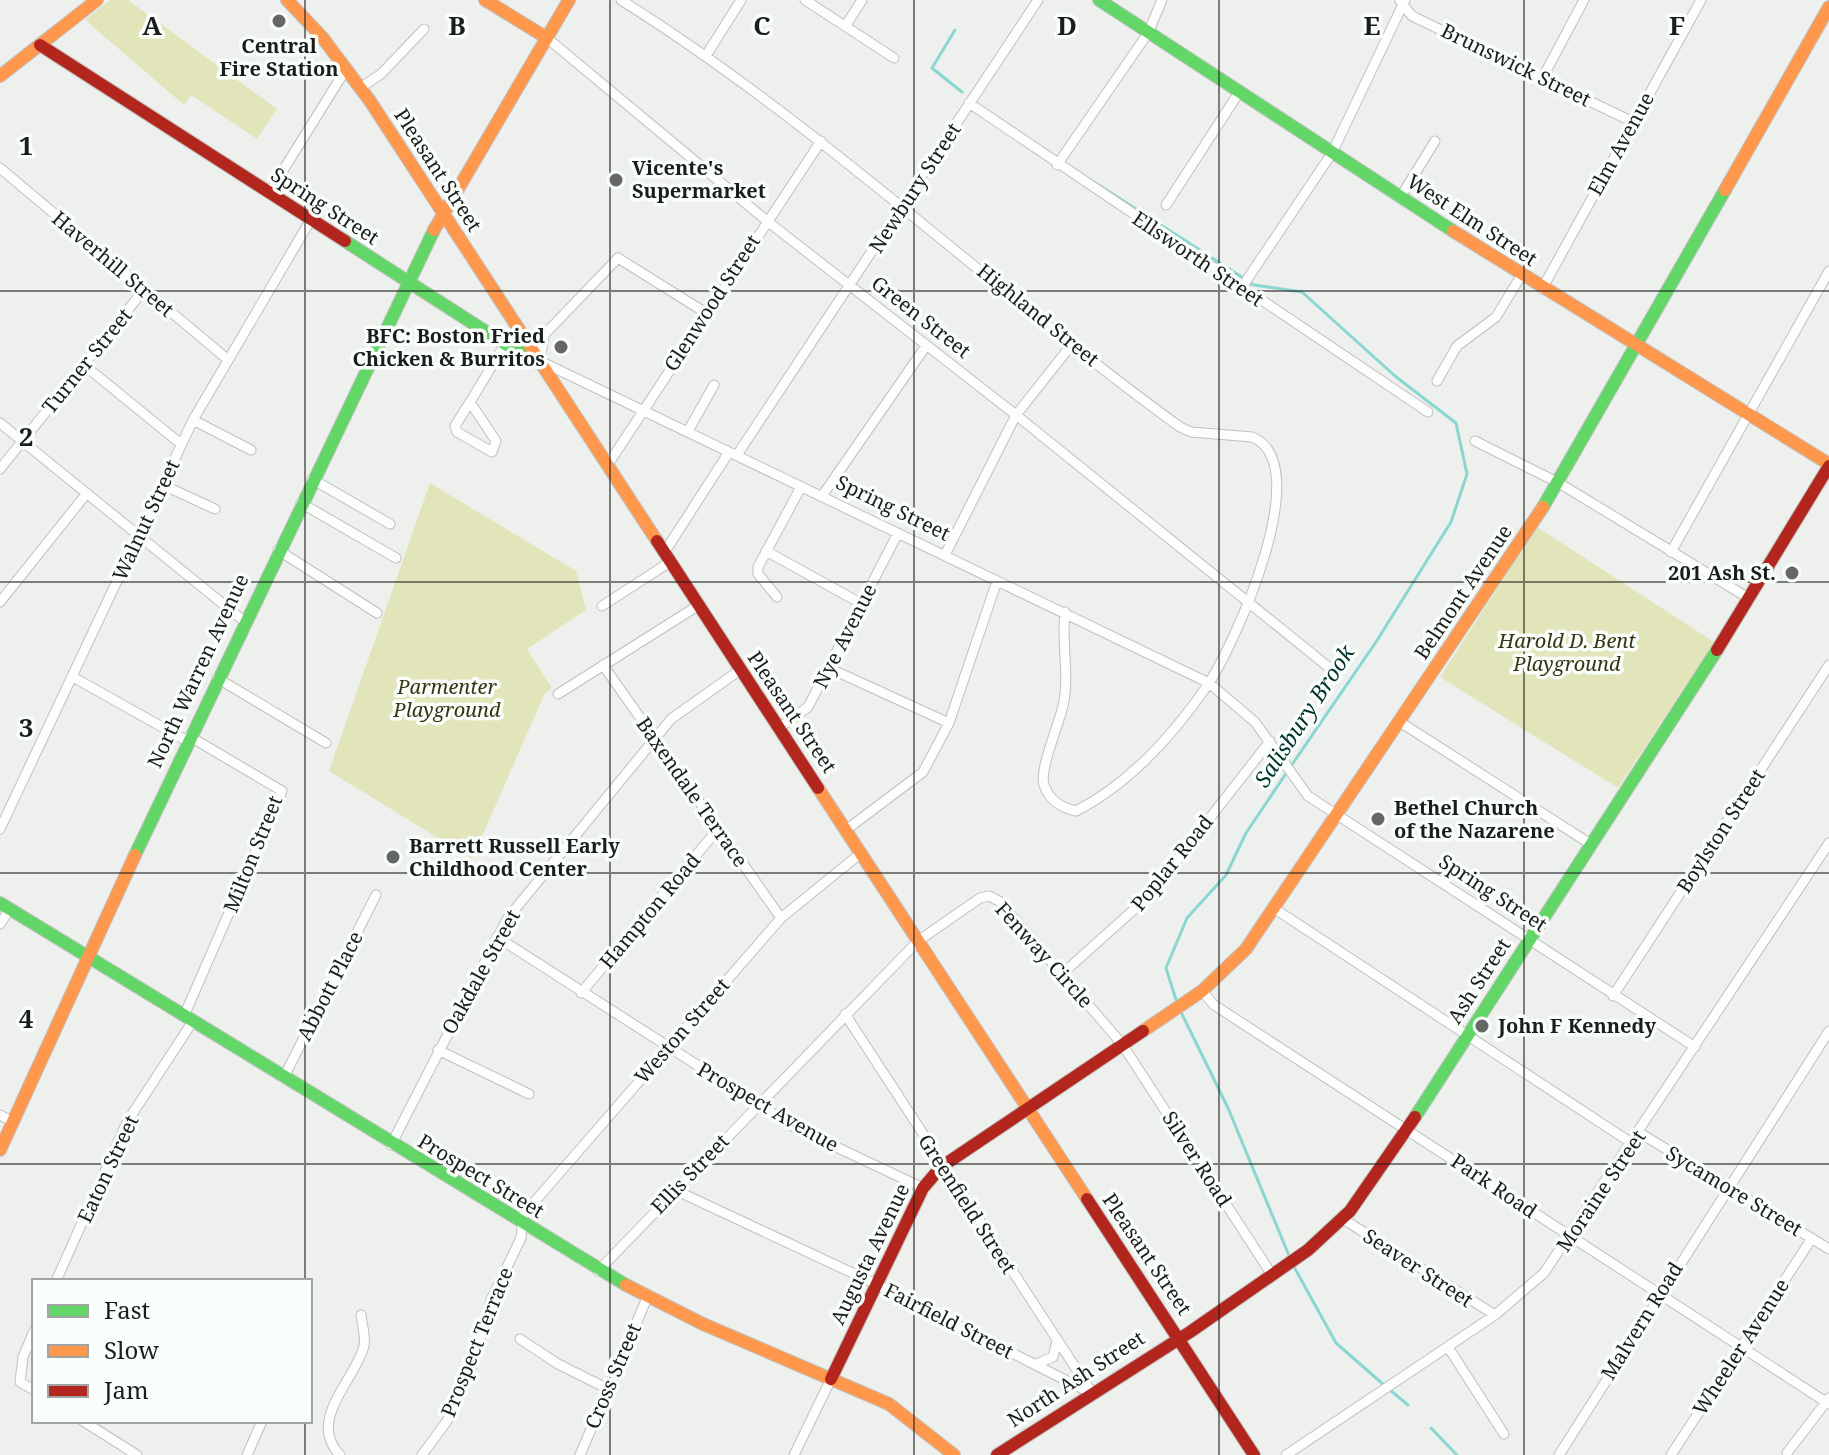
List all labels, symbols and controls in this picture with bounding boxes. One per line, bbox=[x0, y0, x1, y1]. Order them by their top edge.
text: A bbox=[142, 7, 162, 43]
text: B bbox=[448, 7, 466, 43]
text: C bbox=[753, 7, 771, 43]
text: D bbox=[1057, 7, 1077, 43]
text: E bbox=[1364, 7, 1381, 43]
text: F bbox=[1669, 7, 1685, 43]
marker: Central Fire Station bbox=[270, 12, 288, 30]
street label: Brunswick Street bbox=[1437, 17, 1596, 112]
place label: Central Fire Station bbox=[220, 32, 339, 82]
street label: Elm Avenue bbox=[1581, 87, 1660, 200]
street label: Pleasant Street bbox=[389, 103, 488, 236]
street label: Newbury Street bbox=[862, 118, 967, 258]
text: 1 bbox=[19, 127, 33, 163]
place label: Vicente's Supermarket bbox=[632, 154, 766, 204]
street label: Spring Street bbox=[266, 161, 384, 251]
street label: West Elm Street bbox=[1402, 167, 1543, 272]
marker: Vicente's Supermarket bbox=[607, 171, 625, 189]
street label: Haverhill Street bbox=[47, 205, 180, 323]
street label: Ellsworth Street bbox=[1127, 205, 1269, 313]
street label: Glenwood Street bbox=[657, 229, 766, 376]
street label: Highland Street bbox=[972, 257, 1105, 372]
street label: Green Street bbox=[866, 269, 976, 364]
street label: Turner Street bbox=[36, 302, 138, 419]
place label: BFC: Boston Fried Chicken & Burritos bbox=[352, 322, 545, 372]
marker: BFC: Boston Fried Chicken & Burritos bbox=[552, 338, 570, 356]
text: 2 bbox=[19, 418, 33, 454]
street label: Walnut Street bbox=[106, 455, 185, 585]
street label: Spring Street bbox=[832, 468, 955, 547]
street label: Belmont Avenue bbox=[1407, 519, 1518, 664]
place label: 201 Ash St. bbox=[1668, 559, 1776, 586]
marker: 201 Ash St. bbox=[1783, 564, 1801, 582]
street label: North Warren Avenue bbox=[141, 569, 254, 772]
street label: Nye Avenue bbox=[807, 579, 882, 693]
park label: Harold D. Bent Playground bbox=[1497, 627, 1636, 677]
water label: Salisbury Brook bbox=[1246, 637, 1361, 792]
street label: Pleasant Street bbox=[742, 646, 843, 778]
park label: Parmenter Playground bbox=[392, 673, 501, 723]
text: 3 bbox=[19, 709, 33, 745]
street label: Baxendale Terrace bbox=[630, 711, 754, 872]
street label: Boylston Street bbox=[1670, 763, 1771, 898]
street label: Milton Street bbox=[217, 791, 288, 916]
place label: Bethel Church of the Nazarene bbox=[1394, 794, 1555, 844]
street label: Poplar Road bbox=[1125, 809, 1219, 916]
marker: Bethel Church of the Nazarene bbox=[1369, 810, 1387, 828]
place label: Barrett Russell Early Childhood Center bbox=[409, 832, 620, 882]
street label: Hampton Road bbox=[593, 847, 706, 974]
marker: Barrett Russell Early Childhood Center bbox=[384, 848, 402, 866]
street label: Spring Street bbox=[1434, 848, 1552, 938]
street label: Fenway Circle bbox=[989, 896, 1099, 1014]
street label: Oakdale Street bbox=[435, 905, 526, 1039]
street label: Abbott Place bbox=[290, 926, 369, 1045]
street label: Ash Street bbox=[1441, 933, 1516, 1029]
street label: Weston Street bbox=[628, 972, 735, 1089]
text: 4 bbox=[19, 1000, 34, 1036]
place label: John F Kennedy bbox=[1497, 1012, 1657, 1039]
marker: John F Kennedy bbox=[1473, 1017, 1491, 1035]
street label: Prospect Avenue bbox=[693, 1055, 844, 1158]
street label: Silver Road bbox=[1157, 1106, 1238, 1212]
street label: Eaton Street bbox=[71, 1110, 144, 1227]
street label: Moraine Street bbox=[1550, 1124, 1651, 1257]
street label: Prospect Street bbox=[413, 1127, 549, 1224]
street label: Ellis Street bbox=[645, 1128, 735, 1219]
street label: Greenfield Street bbox=[912, 1129, 1023, 1279]
street label: Sycamore Street bbox=[1661, 1139, 1807, 1242]
street label: Park Road bbox=[1446, 1147, 1542, 1224]
street label: Augusta Avenue bbox=[824, 1179, 915, 1329]
street label: Pleasant Street bbox=[1097, 1188, 1198, 1320]
street label: Seaver Street bbox=[1358, 1222, 1478, 1313]
street label: Malvern Road bbox=[1595, 1257, 1689, 1385]
street label: Prospect Terrace bbox=[434, 1263, 519, 1421]
street label: Wheeler Avenue bbox=[1686, 1273, 1795, 1420]
street label: Fairfield Street bbox=[880, 1276, 1018, 1365]
legend bbox=[32, 1279, 312, 1423]
text: Fast bbox=[104, 1293, 150, 1326]
street label: Cross Street bbox=[578, 1319, 647, 1433]
street label: North Ash Street bbox=[1002, 1324, 1149, 1433]
text: Slow bbox=[104, 1333, 159, 1366]
text: Jam bbox=[103, 1373, 149, 1406]

